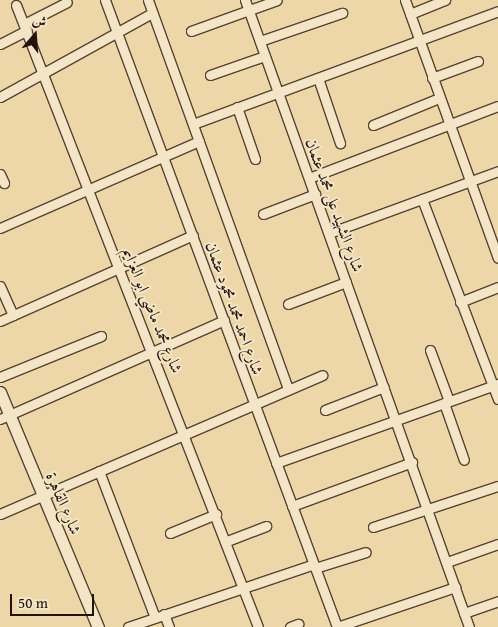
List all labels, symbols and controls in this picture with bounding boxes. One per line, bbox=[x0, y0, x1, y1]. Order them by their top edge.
text: ش bbox=[30, 9, 49, 32]
north arrow bbox=[10, 10, 60, 60]
street label: شارع الشهيد على محمد عثمان bbox=[302, 136, 368, 274]
street label: شارع احمد محمد محمود عثمان bbox=[202, 239, 268, 377]
street label: شارع محمد ماضي ابو العزايم bbox=[119, 244, 187, 376]
street label: شارع القاهرة bbox=[42, 469, 86, 537]
scale bar bbox=[12, 584, 96, 616]
text: 50 m bbox=[18, 592, 48, 613]

